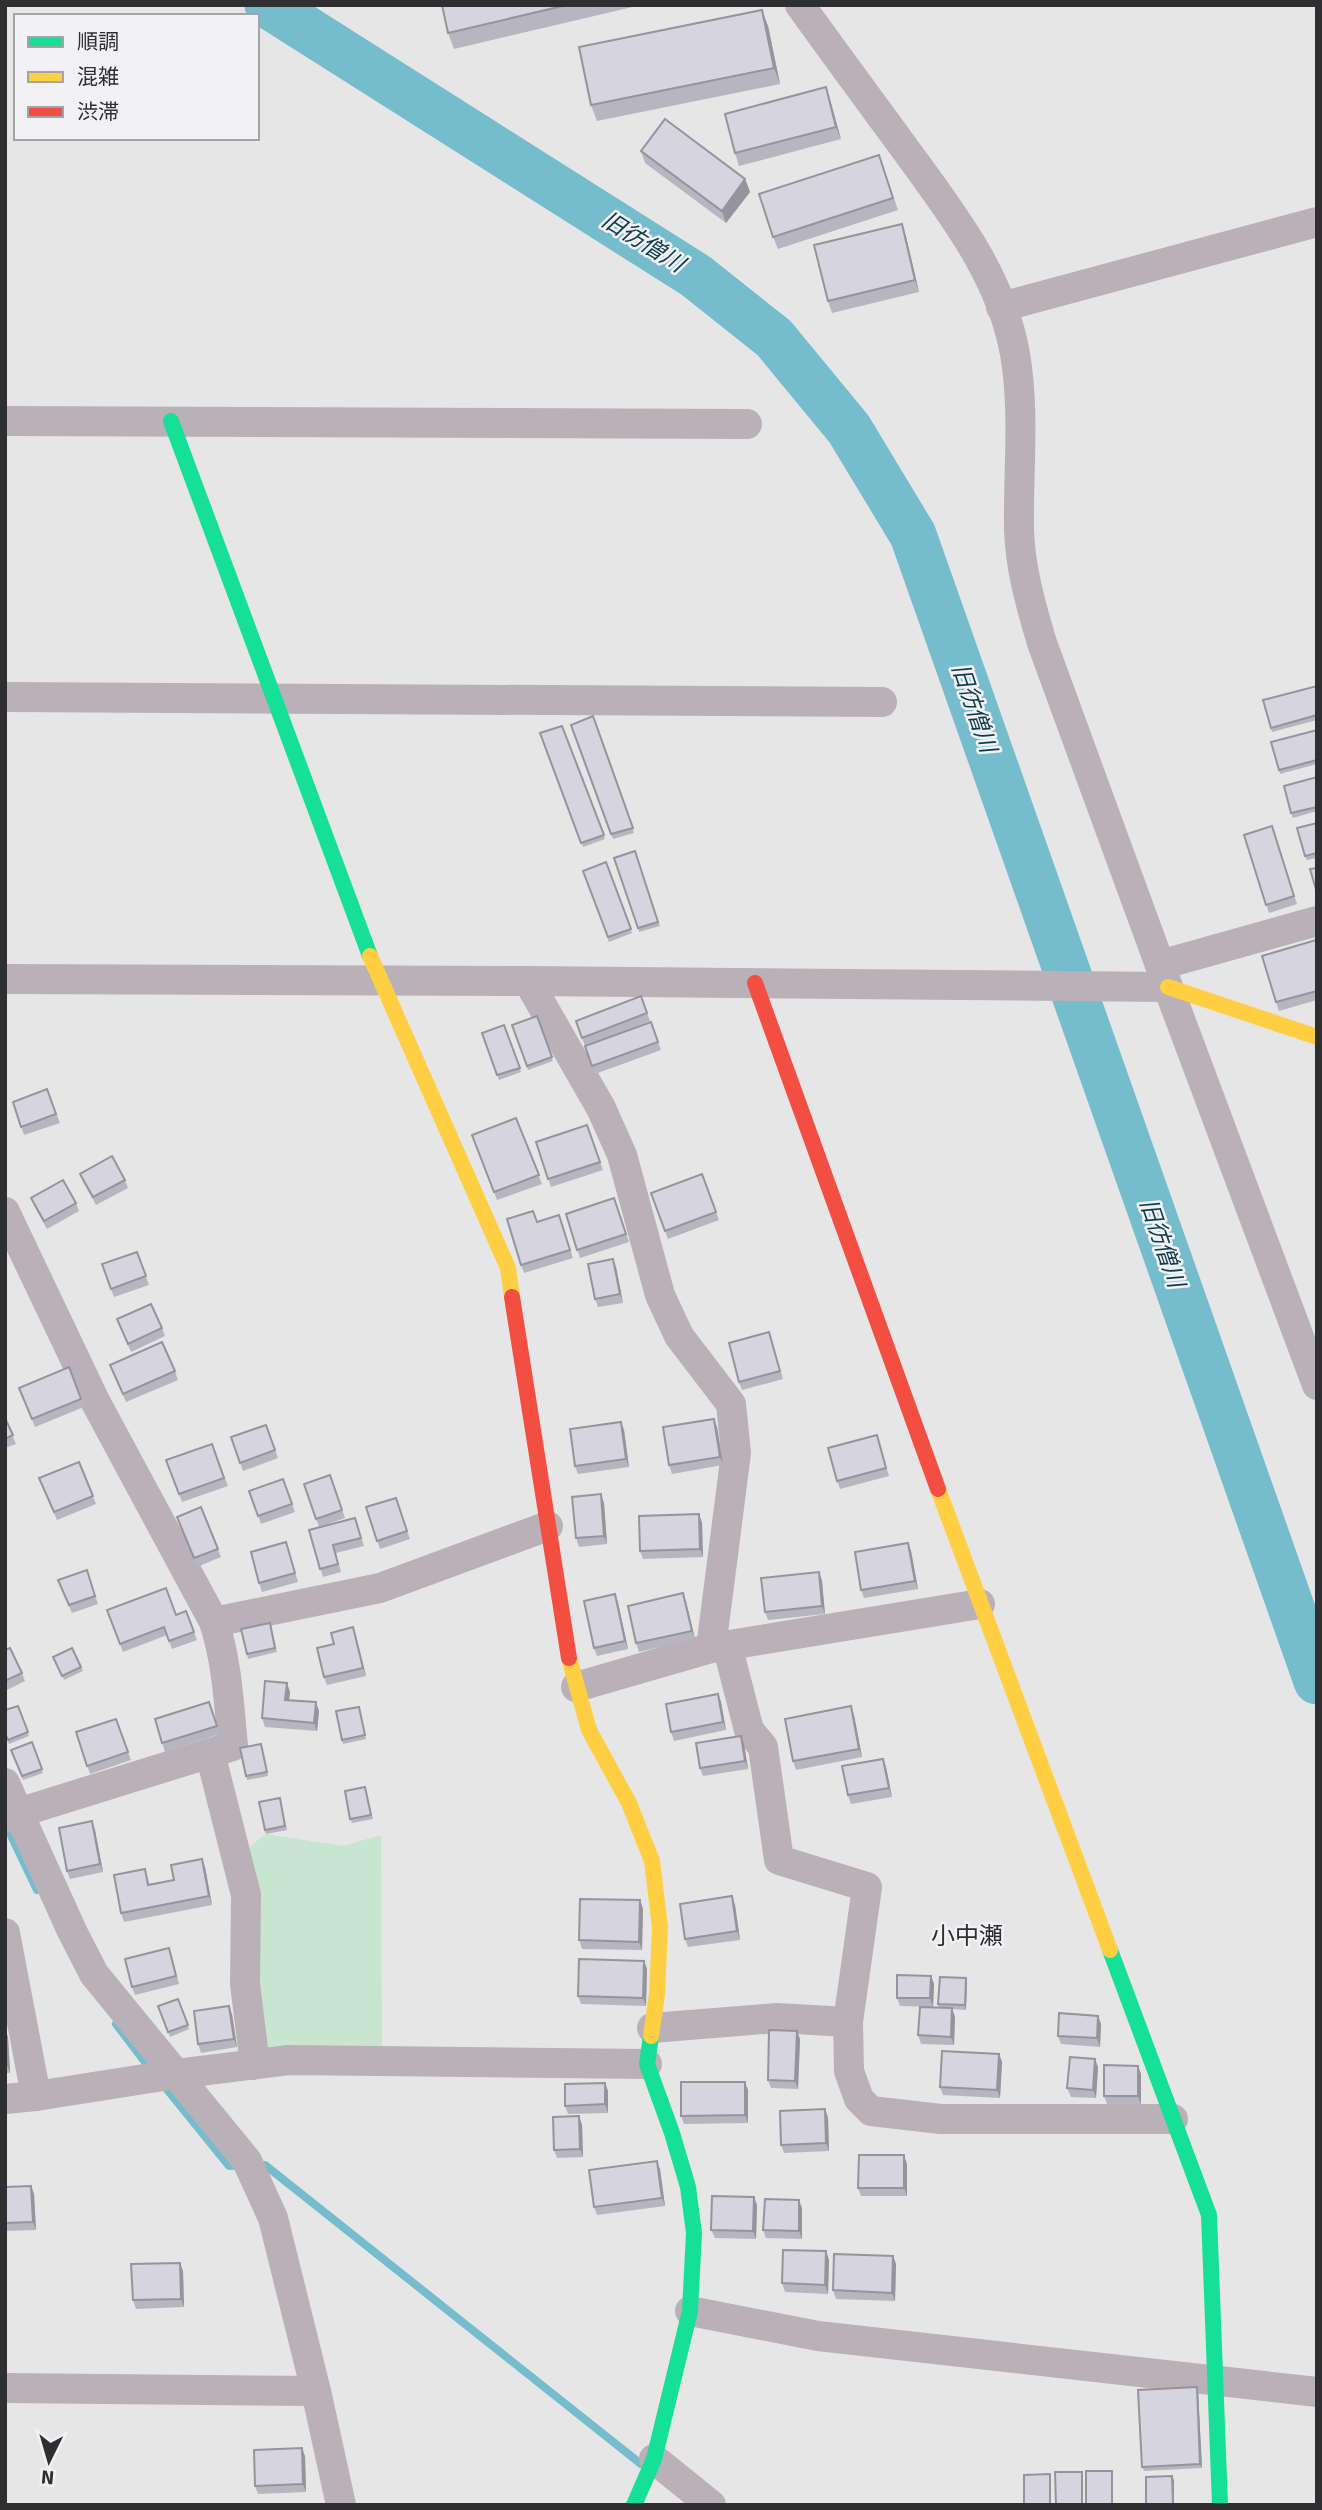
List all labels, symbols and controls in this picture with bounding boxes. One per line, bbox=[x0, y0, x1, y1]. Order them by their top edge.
legend bbox=[14, 14, 259, 140]
text: 順調 bbox=[77, 29, 119, 55]
text: 混雑 bbox=[77, 64, 119, 90]
text: 渋滞 bbox=[77, 99, 119, 125]
water label: 旧彷僧川 bbox=[596, 205, 692, 280]
water label: 旧彷僧川 bbox=[945, 660, 1004, 759]
water label: 旧彷僧川 bbox=[1133, 1195, 1192, 1294]
district label: 小中瀬 bbox=[931, 1921, 1003, 1951]
north arrow bbox=[14, 2426, 84, 2496]
text: N bbox=[40, 2464, 55, 2489]

